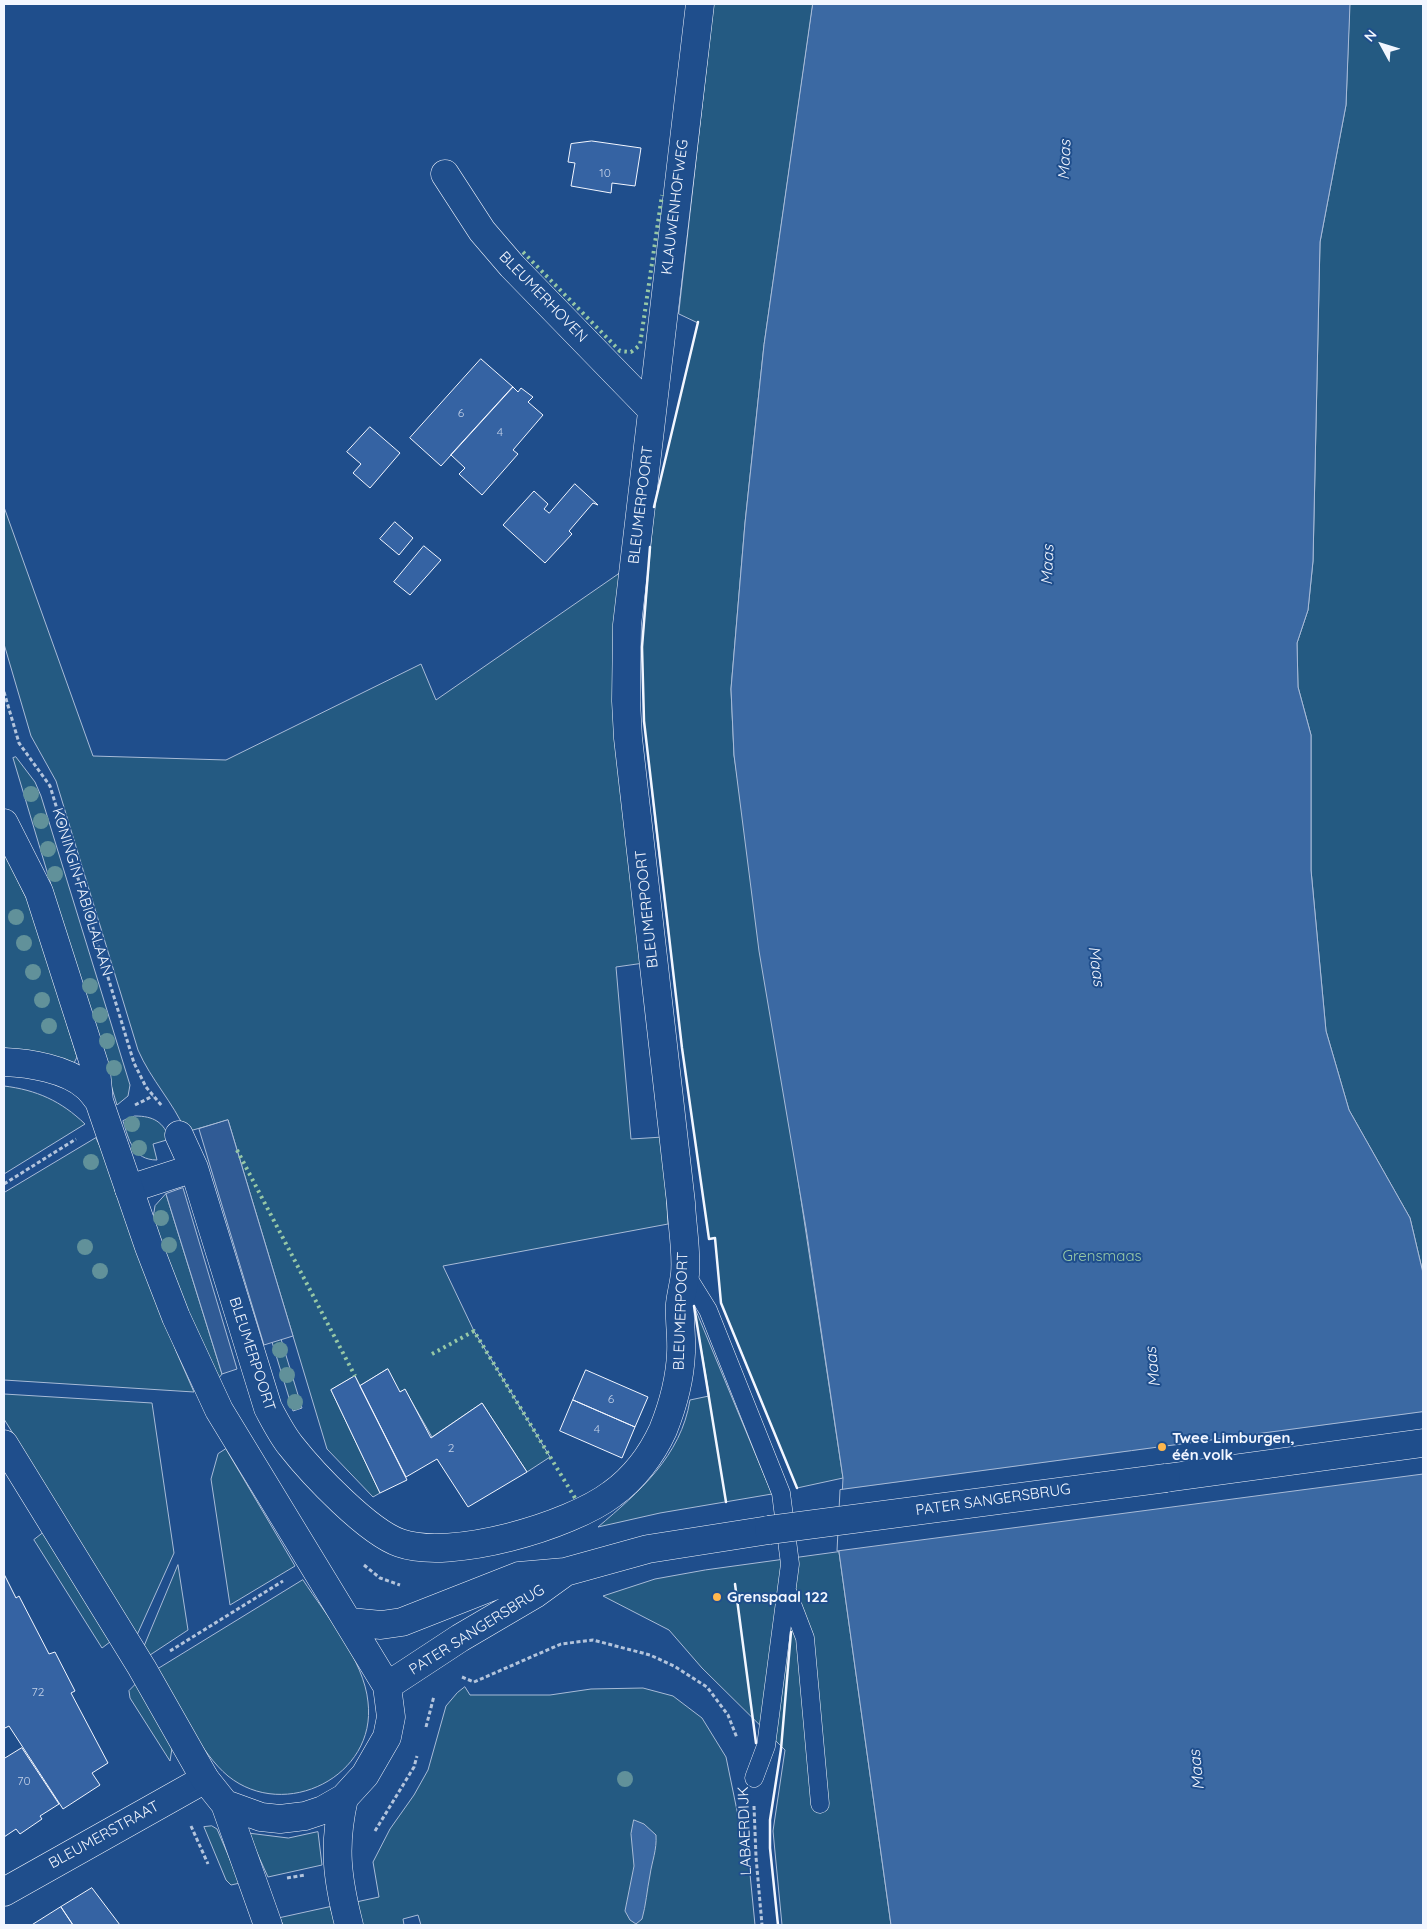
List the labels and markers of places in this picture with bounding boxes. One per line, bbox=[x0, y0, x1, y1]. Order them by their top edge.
place label: Twee Limburgen, één volk bbox=[1172, 1429, 1295, 1464]
marker: Twee Limburgen, één volk bbox=[1156, 1441, 1168, 1453]
place label: Grenspaal 122 bbox=[727, 1588, 828, 1606]
marker: Grenspaal 122 bbox=[711, 1591, 723, 1603]

